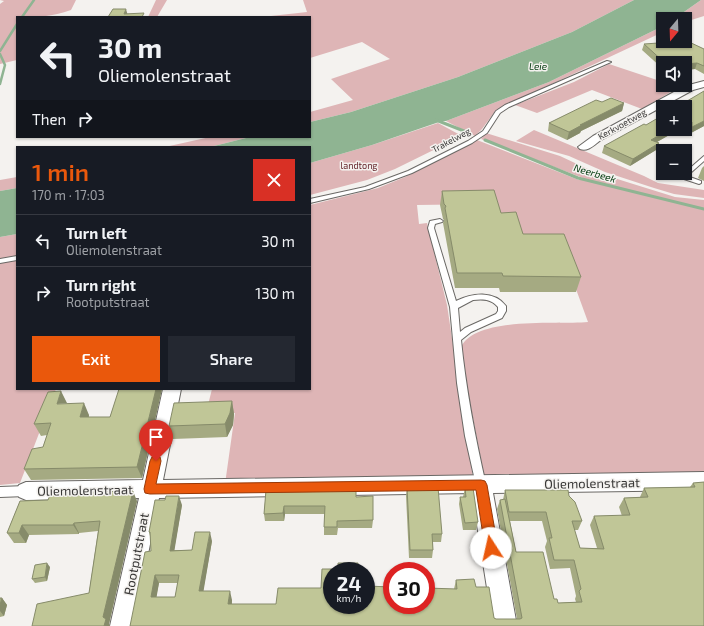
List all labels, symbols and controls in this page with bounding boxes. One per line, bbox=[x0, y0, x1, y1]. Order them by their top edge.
north arrow bbox=[656, 12, 692, 48]
map controls bbox=[656, 12, 692, 180]
text: 30 m bbox=[98, 30, 162, 64]
icon: left bbox=[32, 32, 84, 84]
button: sound bbox=[656, 56, 692, 92]
water label: Leie bbox=[529, 60, 548, 72]
text: Oliemolenstraat bbox=[98, 64, 231, 86]
button: + bbox=[656, 100, 692, 136]
street label: Kerkvoetweg bbox=[596, 106, 648, 142]
icon: right bbox=[74, 108, 96, 130]
text: Then bbox=[32, 110, 66, 128]
street label: Trakelweg bbox=[430, 125, 472, 155]
button: − bbox=[656, 144, 692, 180]
text: 1 min bbox=[32, 157, 89, 186]
button: close bbox=[253, 159, 295, 201]
park label: landtong bbox=[341, 160, 377, 171]
water label: Neerbeek bbox=[572, 161, 618, 185]
text: 170 m · 17:03 bbox=[32, 187, 105, 203]
text: Turn left bbox=[66, 224, 127, 242]
icon: left bbox=[32, 230, 54, 252]
text: 30 m bbox=[261, 232, 295, 250]
text: Oliemolenstraat bbox=[66, 242, 162, 258]
text: Turn right bbox=[66, 276, 136, 294]
icon: right bbox=[32, 282, 54, 304]
text: 130 m bbox=[255, 284, 295, 302]
text: Rootputstraat bbox=[66, 294, 150, 310]
button: Exit bbox=[32, 336, 160, 382]
button: Share bbox=[168, 336, 295, 382]
pin bbox=[139, 420, 173, 461]
icon: arrive bbox=[145, 426, 167, 448]
street label: Oliemolenstraat bbox=[544, 474, 640, 492]
street label: Oliemolenstraat bbox=[37, 481, 133, 499]
street label: Rootputstraat bbox=[120, 511, 152, 597]
position arrow bbox=[470, 527, 512, 569]
speed limit sign: 30 bbox=[383, 562, 435, 614]
text: 24 bbox=[337, 571, 361, 595]
text: km/h bbox=[337, 592, 361, 604]

